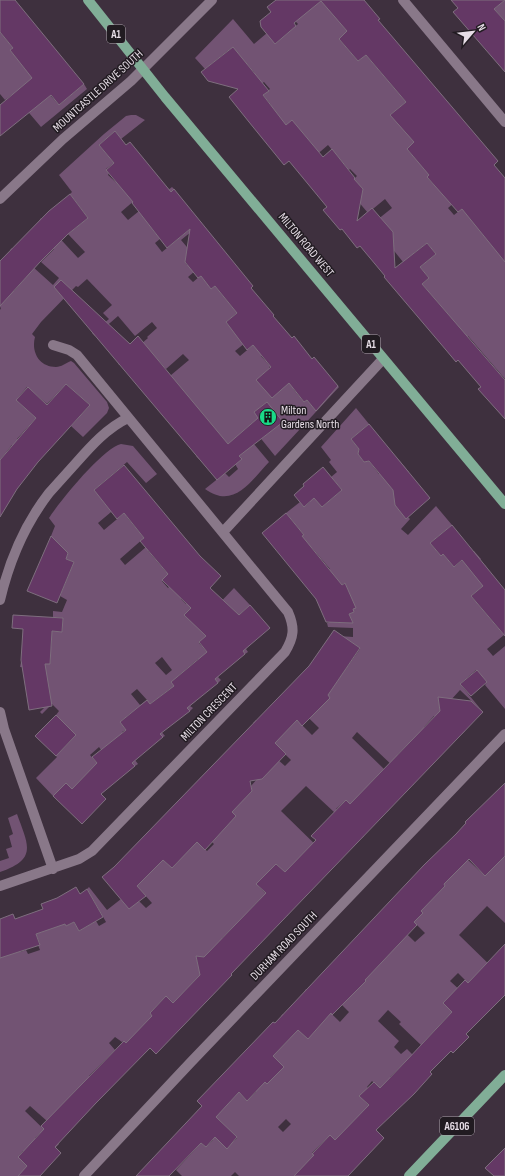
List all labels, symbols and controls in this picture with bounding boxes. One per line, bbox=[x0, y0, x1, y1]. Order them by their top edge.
north arrow bbox=[453, 12, 493, 52]
text: N bbox=[474, 22, 489, 33]
road number: A1 bbox=[107, 25, 125, 43]
street label: MOUNTCASTLE DRIVE SOUTH bbox=[50, 47, 146, 135]
street label: MILTON ROAD WEST bbox=[275, 210, 337, 280]
road number: A1 bbox=[362, 335, 380, 353]
place label: Milton Gardens North bbox=[281, 403, 339, 432]
building icon: Milton Gardens North bbox=[258, 407, 278, 427]
street label: MILTON CRESCENT bbox=[178, 680, 241, 744]
street label: DURHAM ROAD SOUTH bbox=[247, 908, 321, 984]
road number: A6106 bbox=[440, 1117, 474, 1135]

